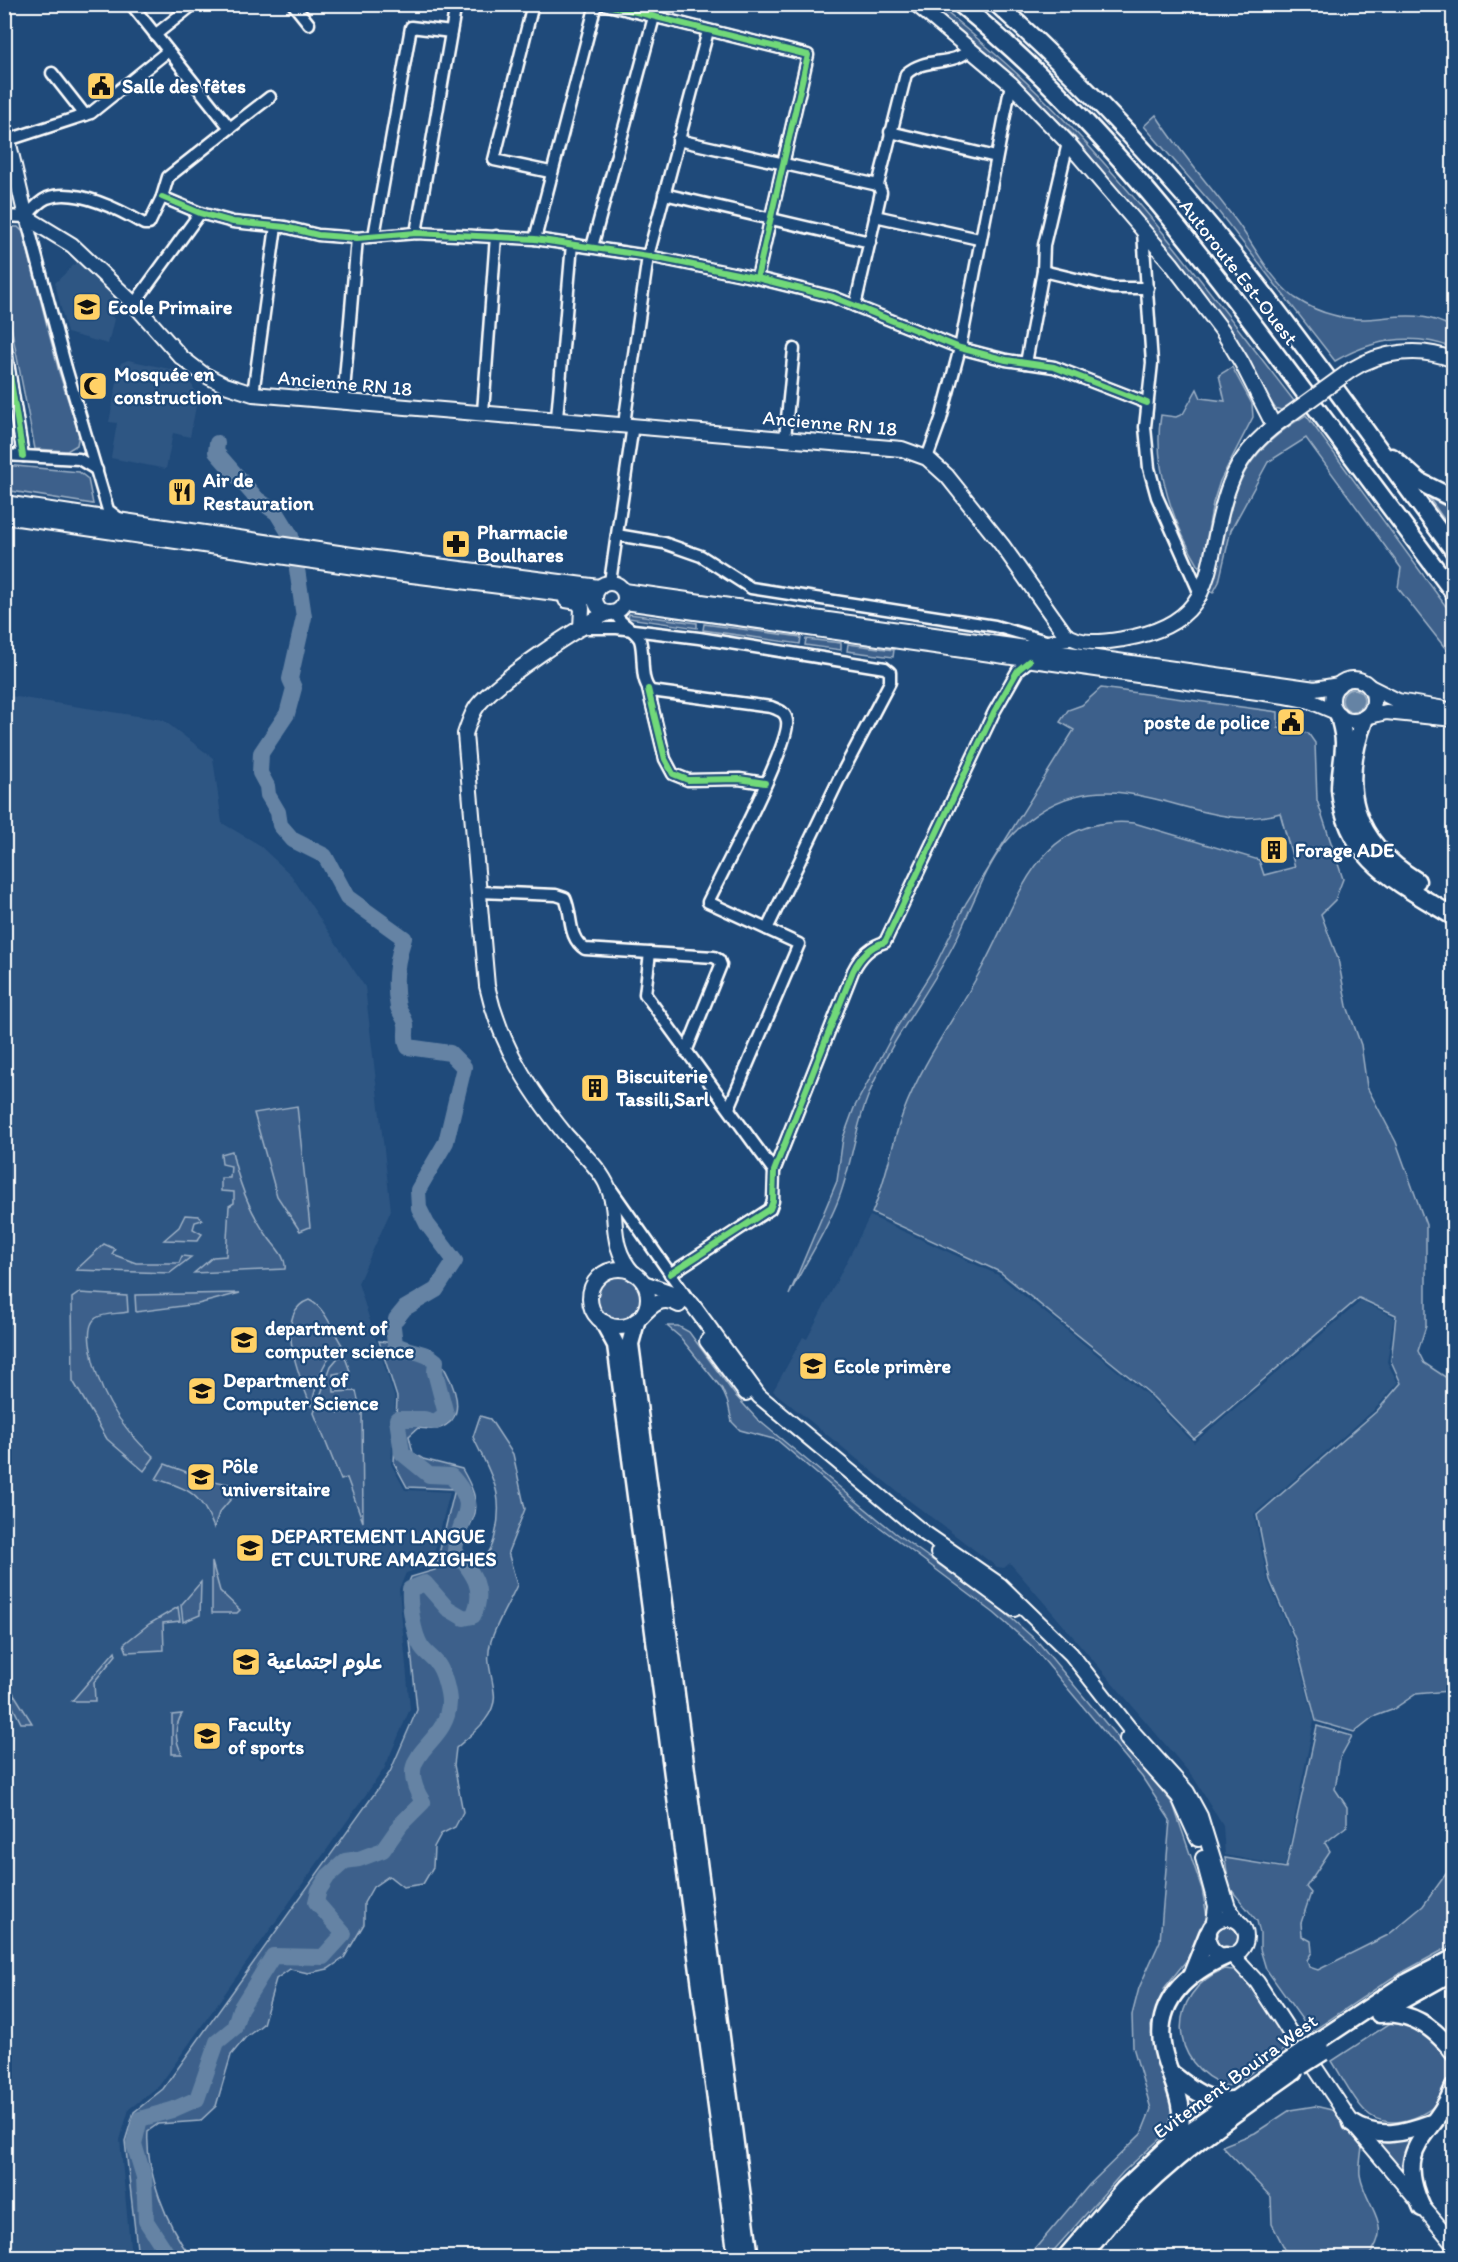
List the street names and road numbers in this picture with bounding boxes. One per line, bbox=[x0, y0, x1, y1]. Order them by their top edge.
street label: Autoroute Est-Ouest bbox=[1175, 194, 1303, 350]
street label: Ancienne RN 18 bbox=[277, 365, 413, 401]
street label: Ancienne RN 18 bbox=[762, 405, 898, 441]
street label: Evitement Bouira West bbox=[1148, 2008, 1322, 2144]

